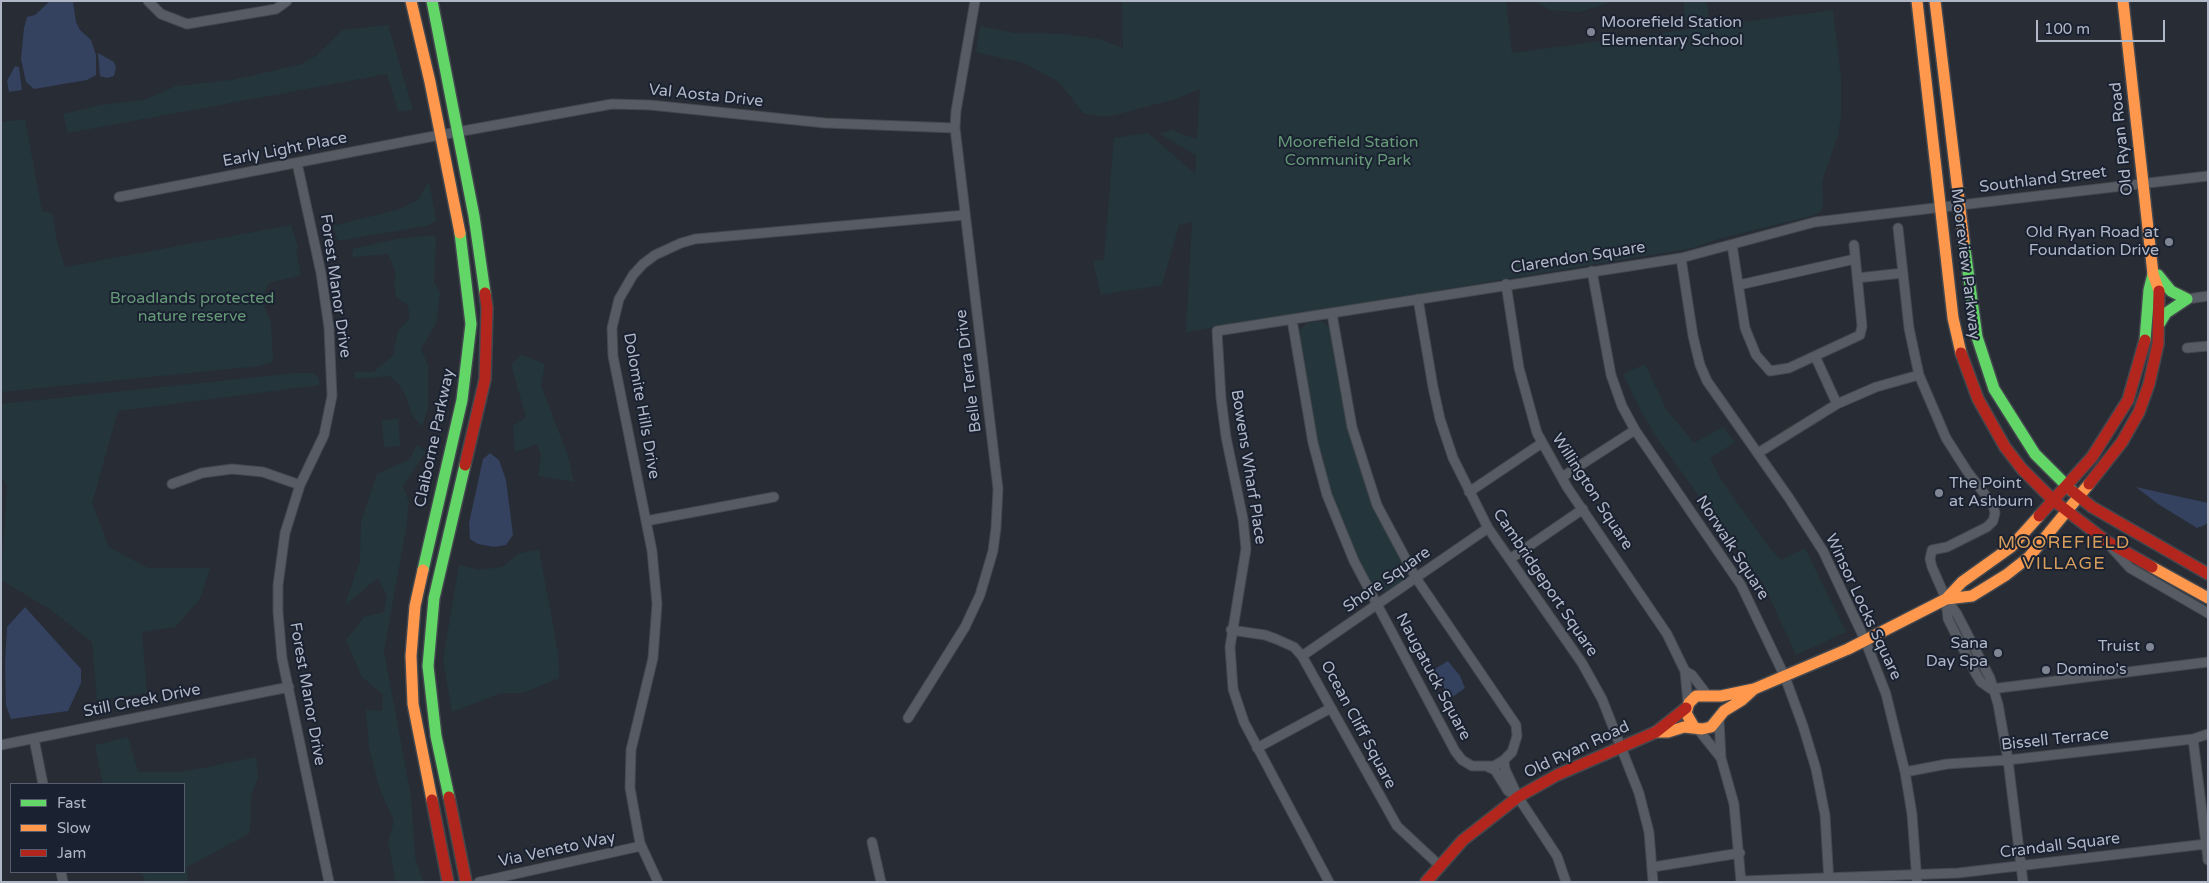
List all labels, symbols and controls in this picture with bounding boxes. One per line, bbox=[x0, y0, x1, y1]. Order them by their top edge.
scale bar bbox=[2039, 10, 2168, 42]
place label: Moorefield Station Elementary School bbox=[1601, 13, 1743, 51]
text: 100 m bbox=[2044, 20, 2090, 38]
marker: Moorefield Station Elementary School bbox=[1585, 26, 1597, 38]
street label: Val Aosta Drive bbox=[648, 80, 764, 112]
street label: Old Ryan Road bbox=[2106, 81, 2138, 197]
street label: Early Light Place bbox=[221, 129, 349, 171]
park label: Moorefield Station Community Park bbox=[1277, 133, 1419, 171]
street label: Southland Street bbox=[1978, 163, 2108, 197]
street label: Mooreview Parkway bbox=[1946, 187, 1984, 341]
street label: Forest Manor Drive bbox=[315, 213, 355, 359]
place label: Old Ryan Road at Foundation Drive bbox=[2026, 223, 2159, 261]
marker: Old Ryan Road at Foundation Drive bbox=[2163, 236, 2175, 248]
street label: Clarendon Square bbox=[1509, 238, 1647, 278]
park label: Broadlands protected nature reserve bbox=[110, 289, 274, 327]
street label: Belle Terra Drive bbox=[952, 308, 986, 434]
street label: Dolomite Hills Drive bbox=[619, 331, 663, 481]
street label: Claiborne Parkway bbox=[411, 367, 459, 509]
street label: Bowens Wharf Place bbox=[1226, 388, 1270, 546]
street label: Willington Square bbox=[1547, 430, 1637, 554]
place label: The Point at Ashburn bbox=[1949, 474, 2033, 512]
marker: The Point at Ashburn bbox=[1933, 487, 1945, 499]
street label: Norwalk Square bbox=[1691, 492, 1773, 604]
street label: Cambridgeport Square bbox=[1488, 505, 1602, 661]
street label: Winsor Locks Square bbox=[1821, 531, 1905, 683]
district label: MOOREFIELD VILLAGE bbox=[1997, 532, 2131, 574]
street label: Shore Square bbox=[1340, 543, 1434, 617]
street label: Naugatuck Square bbox=[1391, 610, 1475, 744]
street label: Forest Manor Drive bbox=[285, 621, 329, 767]
place label: Sana Day Spa bbox=[1926, 634, 1988, 672]
place label: Truist bbox=[2098, 637, 2140, 657]
marker: Truist bbox=[2144, 641, 2156, 653]
marker: Sana Day Spa bbox=[1992, 647, 2004, 659]
street label: Ocean Cliff Square bbox=[1316, 658, 1400, 792]
place label: Domino's bbox=[2056, 660, 2127, 680]
marker: Domino's bbox=[2040, 664, 2052, 676]
street label: Still Creek Drive bbox=[82, 680, 202, 722]
street label: Old Ryan Road bbox=[1521, 717, 1633, 783]
street label: Bissell Terrace bbox=[2000, 725, 2110, 755]
legend bbox=[10, 783, 185, 873]
text: Fast bbox=[57, 794, 86, 812]
text: Slow bbox=[57, 819, 91, 837]
street label: Via Veneto Way bbox=[497, 828, 617, 872]
street label: Crandall Square bbox=[1999, 829, 2121, 863]
text: Jam bbox=[57, 844, 86, 862]

